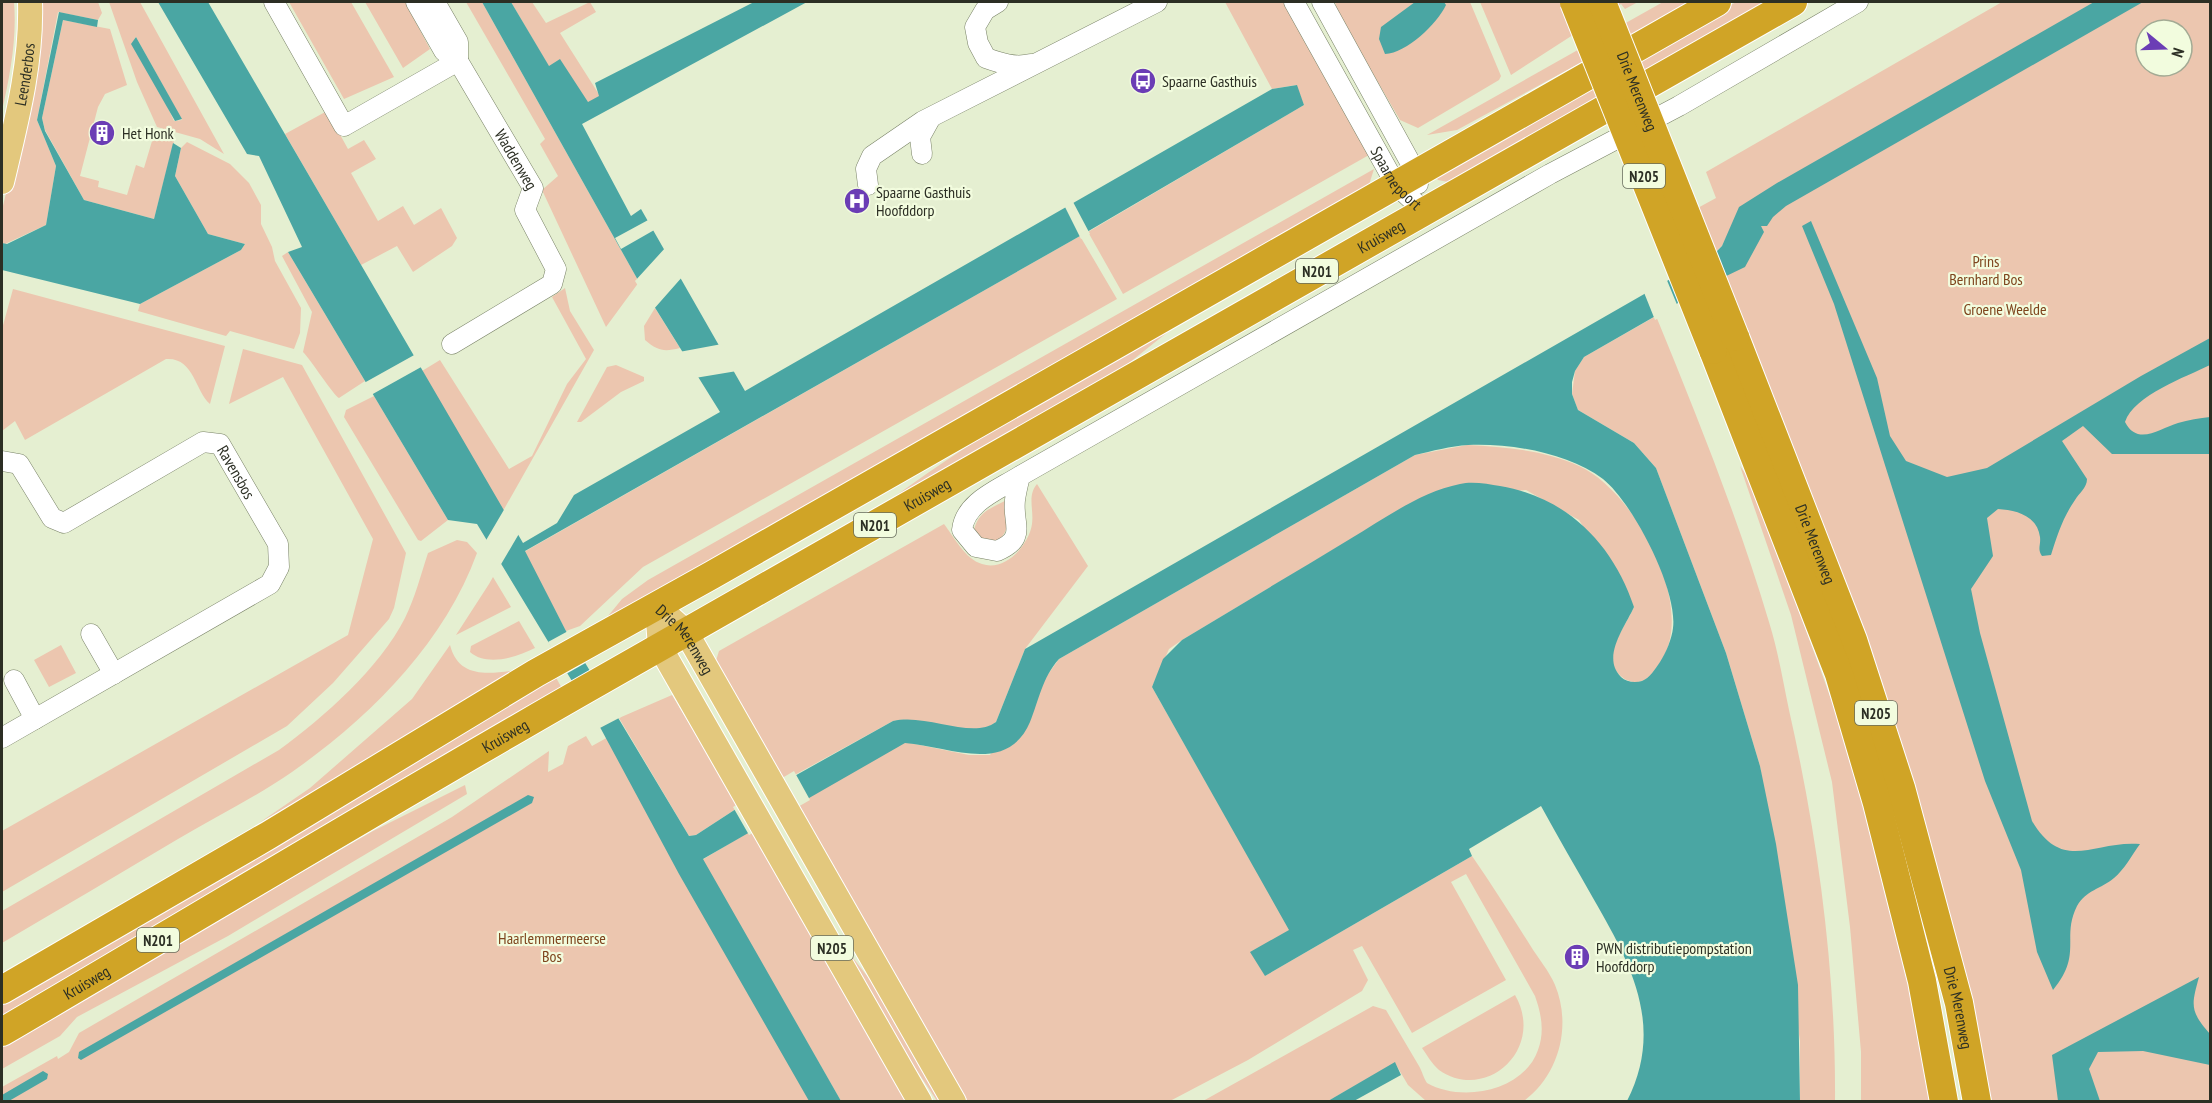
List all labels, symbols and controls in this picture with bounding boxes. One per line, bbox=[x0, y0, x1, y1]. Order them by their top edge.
north arrow bbox=[2134, 18, 2194, 78]
street label: Leenderbos bbox=[10, 42, 39, 108]
text: N bbox=[2167, 46, 2189, 60]
street label: Drie Merenweg bbox=[1613, 49, 1662, 134]
bus stop icon: Spaarne Gasthuis bbox=[1128, 66, 1158, 96]
place label: Spaarne Gasthuis bbox=[1162, 71, 1257, 91]
building icon: Het Honk bbox=[87, 118, 117, 148]
place label: Het Honk bbox=[122, 123, 174, 143]
street label: Waddenweg bbox=[491, 126, 542, 193]
street label: Spaarnepoort bbox=[1366, 143, 1427, 214]
road number: N205 bbox=[1623, 164, 1665, 188]
place label: Spaarne Gasthuis Hoofddorp bbox=[876, 182, 971, 220]
hospital icon: Spaarne Gasthuis Hoofddorp bbox=[842, 186, 872, 216]
street label: Kruisweg bbox=[1354, 215, 1408, 257]
park label: Prins Bernhard Bos bbox=[1949, 251, 2023, 289]
road number: N201 bbox=[1296, 259, 1338, 283]
park label: Groene Weelde bbox=[1963, 299, 2047, 319]
street label: Ravensbos bbox=[213, 442, 260, 502]
street label: Kruisweg bbox=[900, 473, 954, 516]
street label: Drie Merenweg bbox=[1791, 501, 1840, 587]
road number: N201 bbox=[854, 513, 896, 537]
street label: Drie Merenweg bbox=[652, 600, 718, 678]
road number: N205 bbox=[1855, 701, 1897, 725]
street label: Kruisweg bbox=[478, 714, 532, 757]
road number: N201 bbox=[137, 928, 179, 952]
park label: Haarlemmermeerse Bos bbox=[498, 928, 606, 966]
road number: N205 bbox=[811, 936, 853, 960]
place label: PWN distributiepompstation Hoofddorp bbox=[1596, 938, 1752, 976]
building icon: PWN distributiepompstation Hoofddorp bbox=[1562, 942, 1592, 972]
street label: Kruisweg bbox=[60, 961, 113, 1004]
street label: Drie Merenweg bbox=[1940, 964, 1977, 1051]

